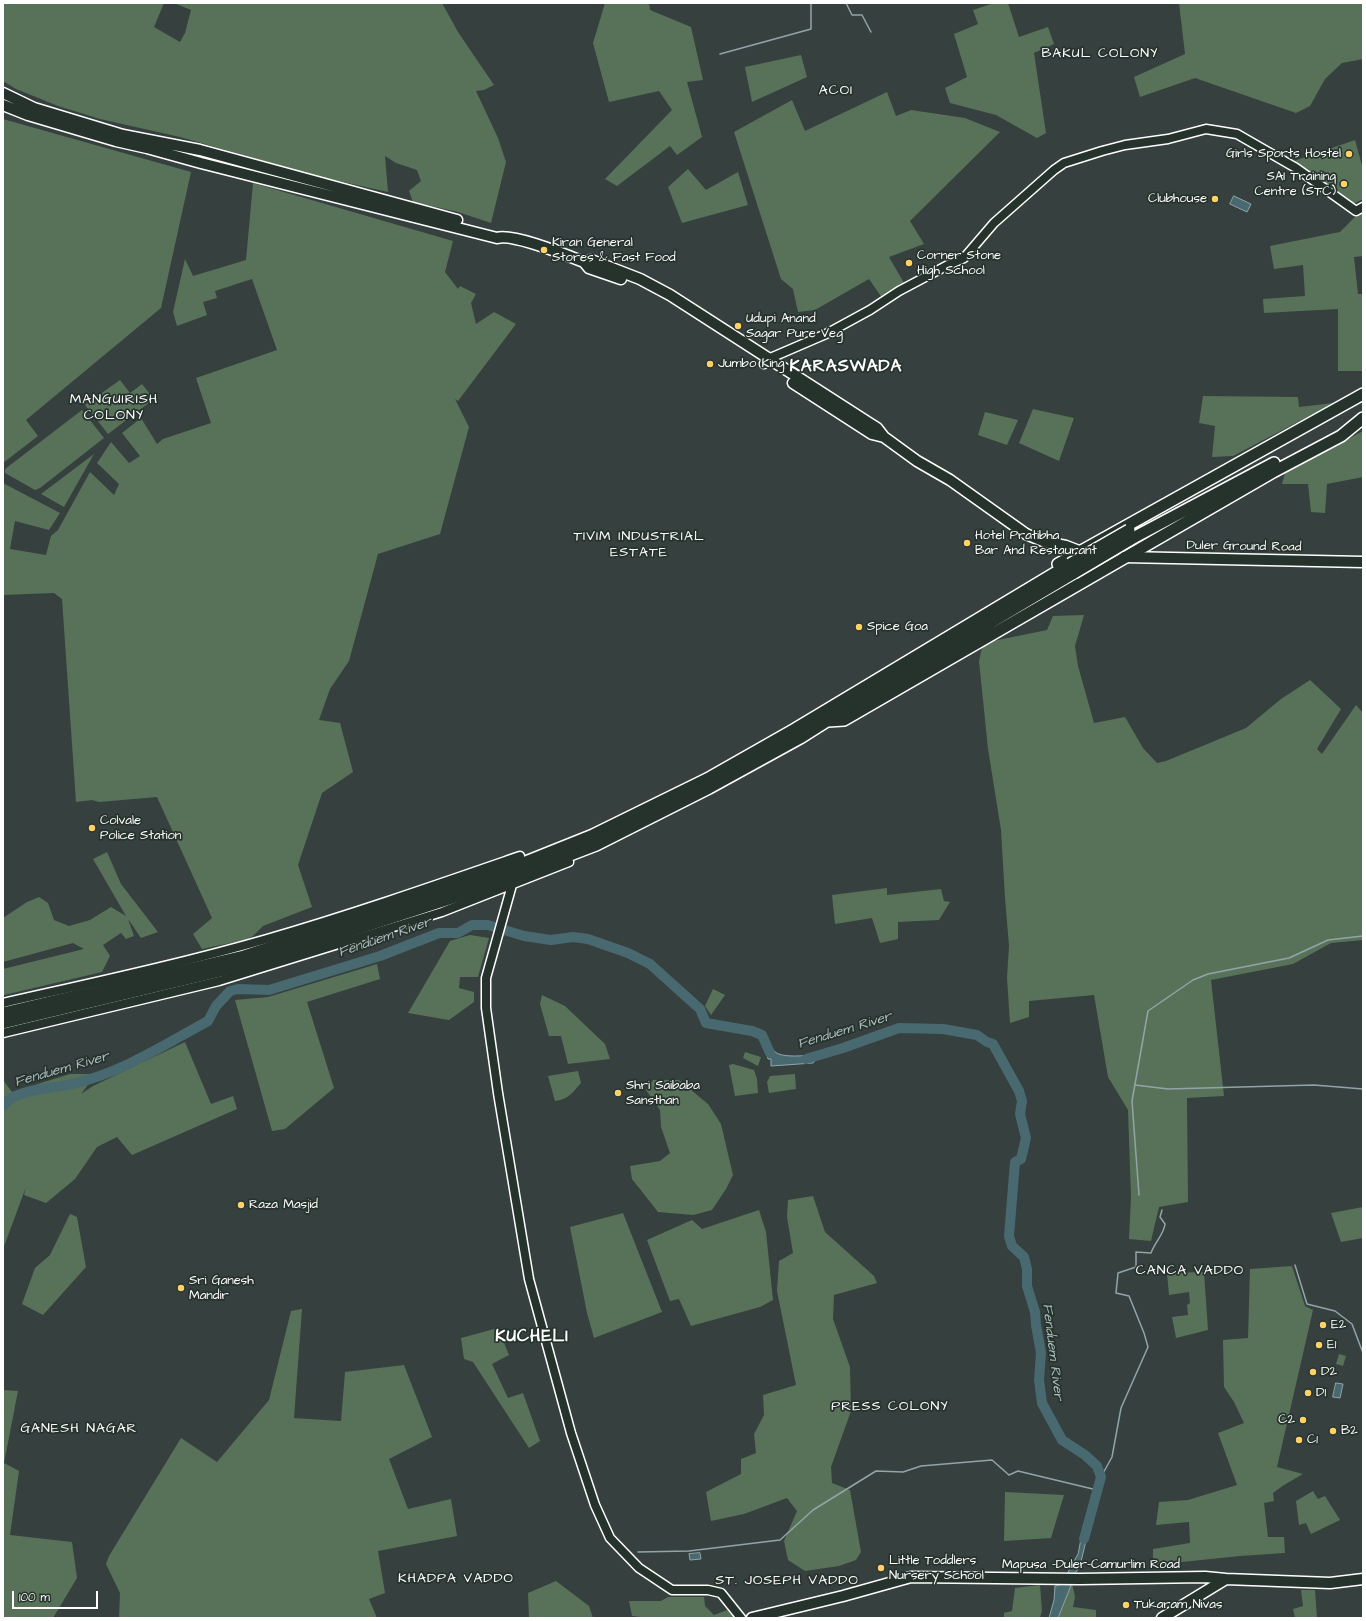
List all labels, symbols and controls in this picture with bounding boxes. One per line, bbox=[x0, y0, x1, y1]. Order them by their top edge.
district label: BAKUL COLONY bbox=[1041, 46, 1159, 62]
district label: ACOI bbox=[819, 83, 853, 99]
place label: Girls Sports Hostel bbox=[1226, 146, 1341, 162]
marker: Girls Sports Hostel bbox=[1344, 149, 1354, 159]
place label: SAI Training Centre (STC) bbox=[1254, 169, 1336, 200]
marker: SAI Training Centre (STC) bbox=[1339, 179, 1349, 189]
place label: Clubhouse bbox=[1148, 191, 1207, 207]
marker: Clubhouse bbox=[1210, 194, 1220, 204]
place label: Kiran General Stores & Fast Food bbox=[552, 235, 676, 266]
marker: Kiran General Stores & Fast Food bbox=[539, 245, 549, 255]
place label: Corner Stone High School bbox=[917, 248, 1001, 279]
marker: Corner Stone High School bbox=[904, 258, 914, 268]
place label: Udupi Anand Sagar Pure Veg bbox=[746, 311, 843, 342]
marker: Udupi Anand Sagar Pure Veg bbox=[733, 321, 743, 331]
place label: Jumbo King bbox=[718, 356, 784, 372]
district label: KARASWADA bbox=[790, 357, 902, 377]
marker: Jumbo King bbox=[705, 359, 715, 369]
district label: MANGUIRISH COLONY bbox=[70, 392, 158, 424]
place label: Hotel Pratibha Bar And Restaurant bbox=[975, 528, 1097, 559]
district label: TIVIM INDUSTRIAL ESTATE bbox=[573, 529, 705, 562]
marker: Hotel Pratibha Bar And Restaurant bbox=[962, 538, 972, 548]
street label: Duler Ground Road bbox=[1186, 538, 1302, 556]
place label: Spice Goa bbox=[867, 619, 928, 635]
marker: Spice Goa bbox=[854, 622, 864, 632]
place label: Colvale Police Station bbox=[100, 813, 181, 844]
marker: Colvale Police Station bbox=[87, 823, 97, 833]
water label: Fenduem River bbox=[336, 914, 434, 962]
water label: Fenduem River bbox=[796, 1009, 894, 1053]
water label: Fenduem River bbox=[13, 1049, 111, 1091]
place label: Shri Saibaba Sansthan bbox=[626, 1078, 700, 1109]
marker: Shri Saibaba Sansthan bbox=[613, 1088, 623, 1098]
place label: Raza Masjid bbox=[249, 1197, 318, 1213]
marker: Raza Masjid bbox=[236, 1200, 246, 1210]
district label: CANCA VADDO bbox=[1136, 1263, 1244, 1279]
place label: Sri Ganesh Mandir bbox=[189, 1273, 254, 1304]
marker: Sri Ganesh Mandir bbox=[176, 1283, 186, 1293]
water label: Fenduem River bbox=[1038, 1303, 1066, 1401]
place label: E2 bbox=[1331, 1317, 1346, 1333]
marker: E2 bbox=[1318, 1320, 1328, 1330]
district label: KUCHELI bbox=[495, 1327, 569, 1347]
place label: E1 bbox=[1327, 1337, 1336, 1353]
marker: E1 bbox=[1314, 1340, 1324, 1350]
place label: D2 bbox=[1321, 1364, 1337, 1380]
marker: D2 bbox=[1308, 1367, 1318, 1377]
place label: D1 bbox=[1316, 1385, 1326, 1401]
marker: D1 bbox=[1303, 1388, 1313, 1398]
district label: PRESS COLONY bbox=[831, 1399, 949, 1415]
place label: C2 bbox=[1278, 1412, 1295, 1428]
marker: C2 bbox=[1298, 1415, 1308, 1425]
district label: GANESH NAGAR bbox=[20, 1421, 138, 1437]
place label: B2 bbox=[1341, 1423, 1358, 1439]
marker: B2 bbox=[1328, 1426, 1338, 1436]
place label: C1 bbox=[1307, 1432, 1318, 1448]
marker: C1 bbox=[1294, 1435, 1304, 1445]
place label: Little Toddlers Nursery School bbox=[889, 1553, 984, 1584]
street label: Mapusa -Duler-Camurlim Road bbox=[1002, 1557, 1180, 1573]
marker: Little Toddlers Nursery School bbox=[876, 1563, 886, 1573]
district label: KHADPA VADDO bbox=[398, 1571, 514, 1587]
district label: ST. JOSEPH VADDO bbox=[715, 1573, 859, 1589]
scale bar bbox=[14, 1583, 100, 1609]
text: 100 m bbox=[19, 1589, 50, 1606]
place label: Tukaram Nivas bbox=[1134, 1597, 1222, 1613]
marker: Tukaram Nivas bbox=[1121, 1600, 1131, 1610]

